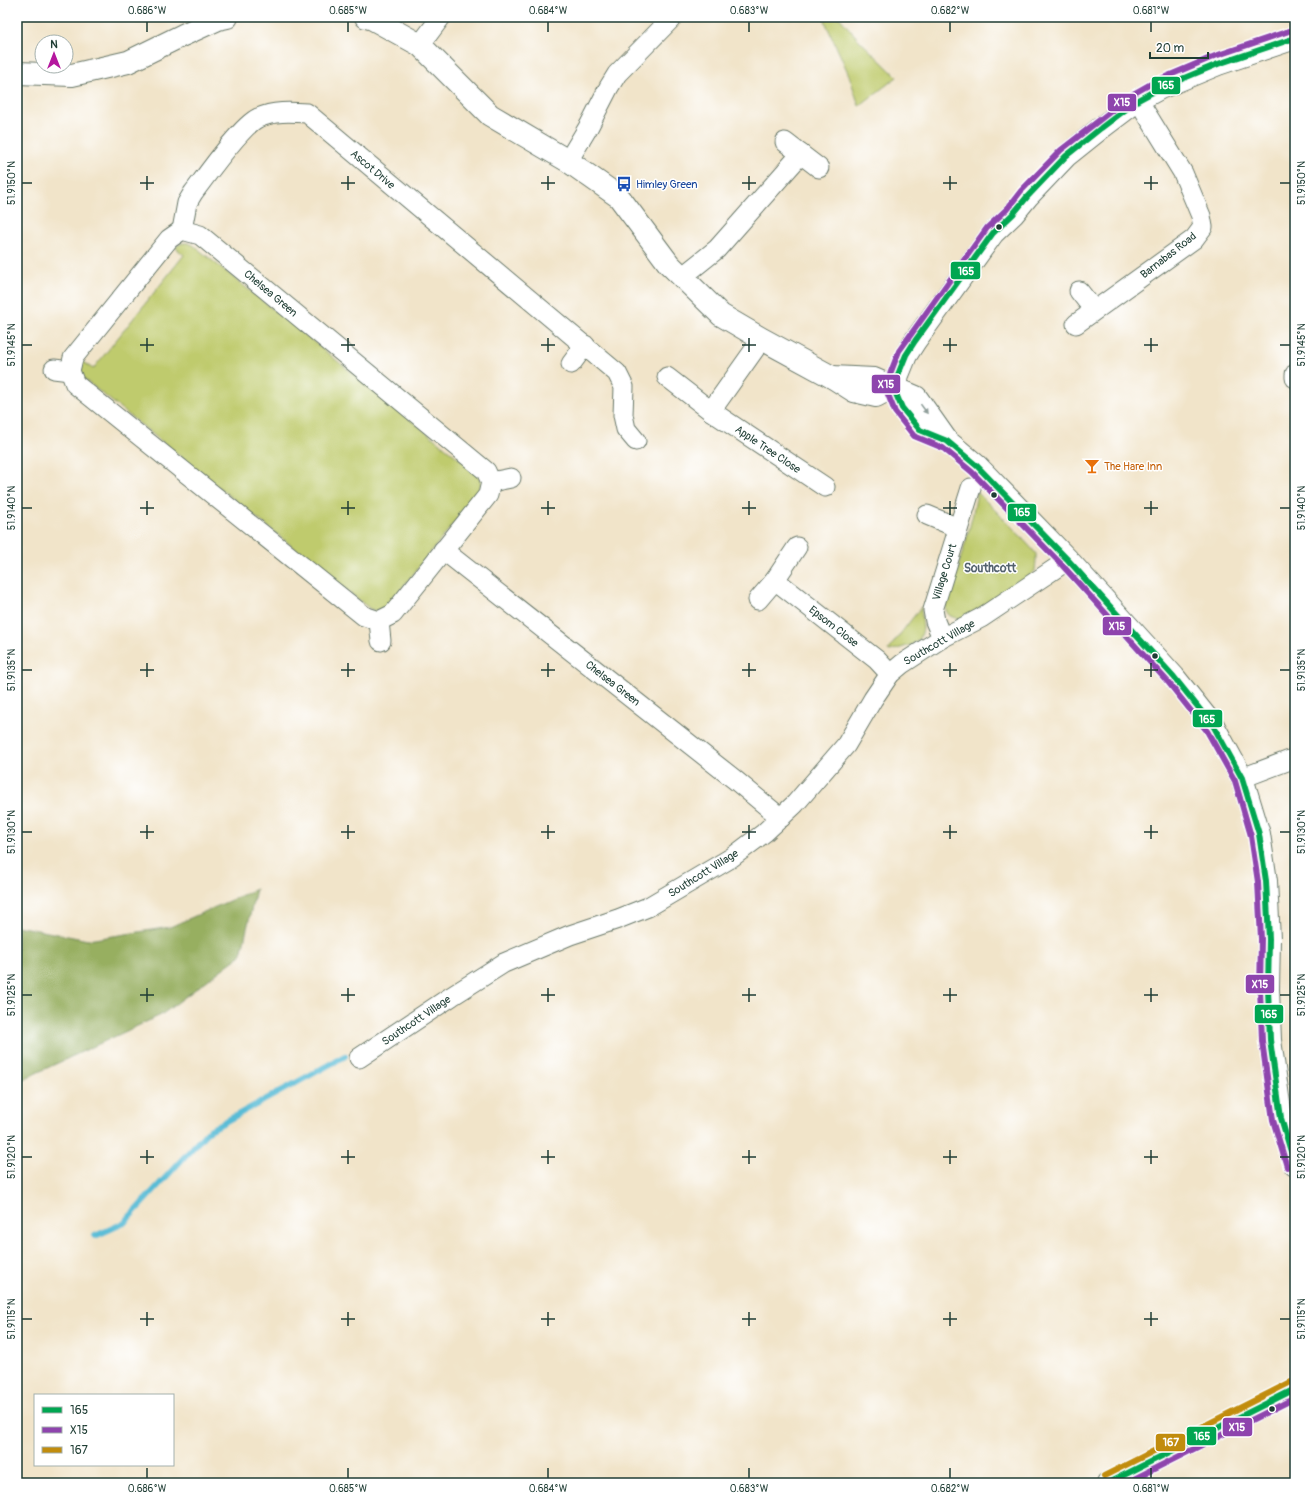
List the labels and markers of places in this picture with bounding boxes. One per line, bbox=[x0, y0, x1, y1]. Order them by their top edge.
bus stop icon: Himley Green bbox=[615, 175, 633, 193]
place label: Himley Green bbox=[636, 178, 697, 191]
unlabelled marker bbox=[994, 222, 1004, 232]
bar icon: The Hare Inn bbox=[1083, 457, 1101, 475]
place label: The Hare Inn bbox=[1104, 460, 1162, 473]
unlabelled marker bbox=[989, 490, 999, 500]
unlabelled marker bbox=[1150, 651, 1160, 661]
unlabelled marker bbox=[1267, 1404, 1277, 1414]

